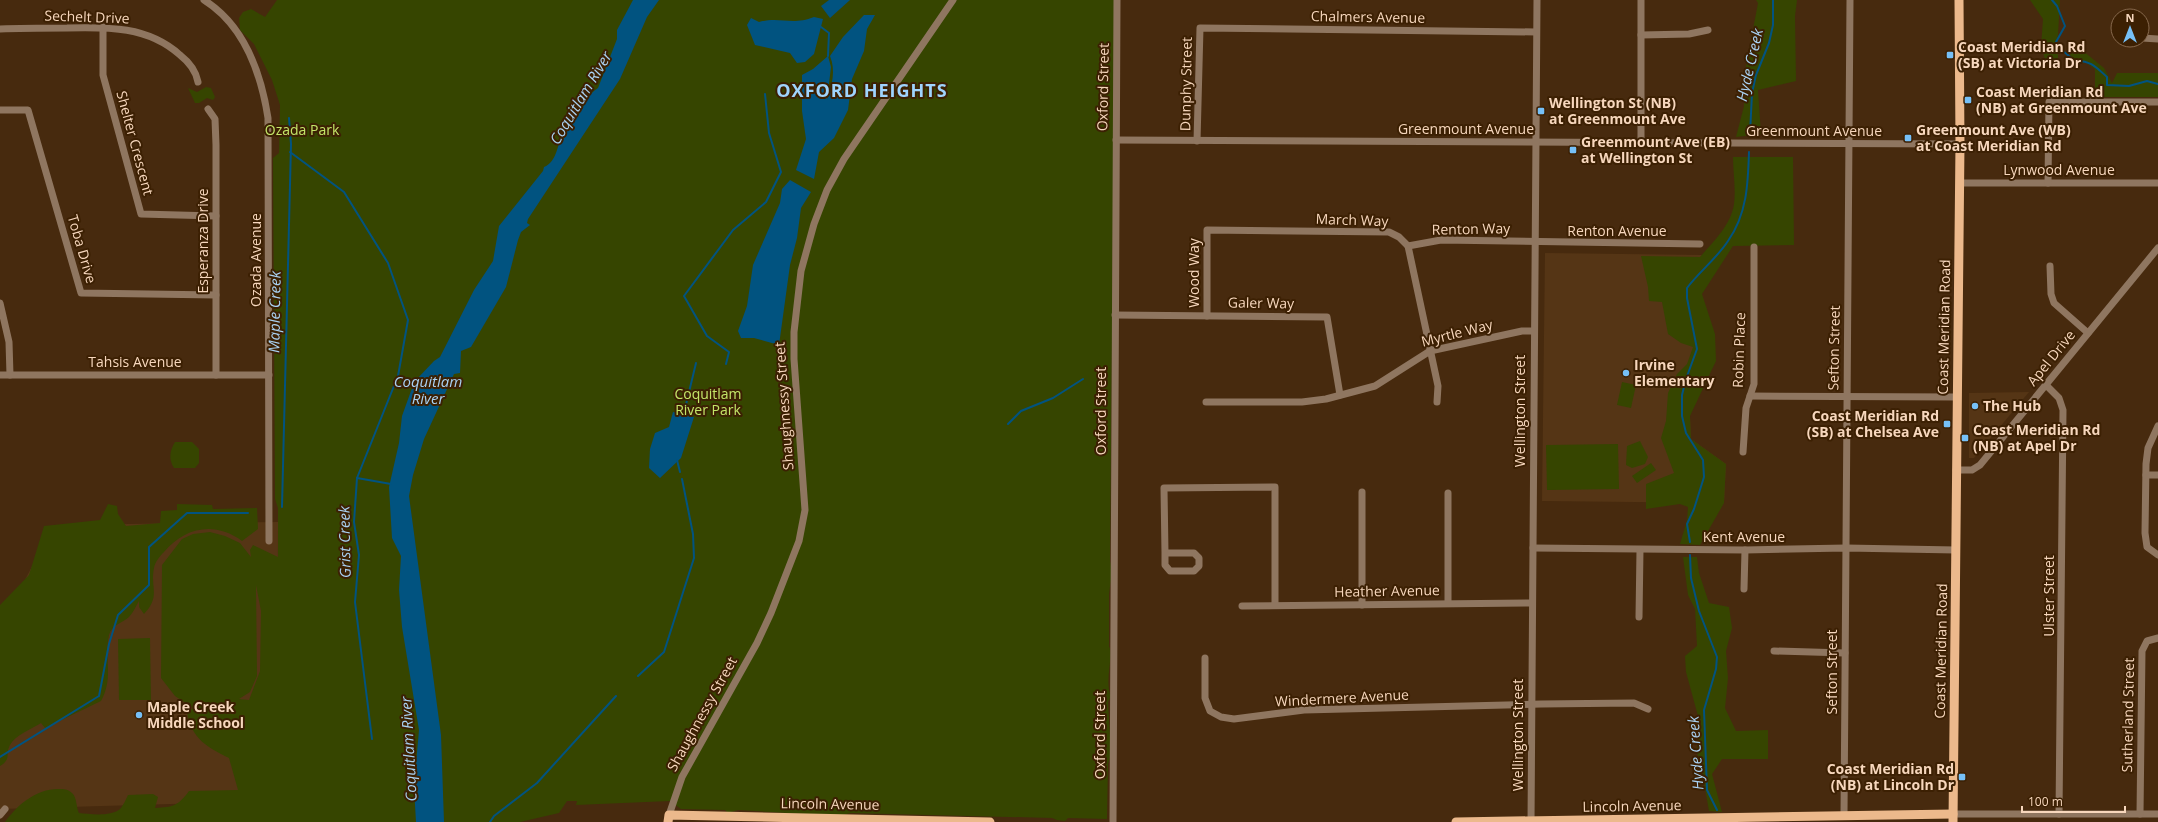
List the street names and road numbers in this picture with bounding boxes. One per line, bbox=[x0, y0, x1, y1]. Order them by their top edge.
street label: Sechelt Drive bbox=[44, 6, 130, 27]
street label: Chalmers Avenue bbox=[1311, 6, 1425, 27]
street label: Dunphy Street bbox=[1175, 37, 1196, 131]
street label: Oxford Street bbox=[1092, 43, 1113, 131]
street label: Shelter Crescent bbox=[112, 89, 159, 197]
street label: Greenmount Avenue bbox=[1398, 119, 1534, 138]
street label: Greenmount Avenue bbox=[1746, 121, 1882, 140]
street label: Lynwood Avenue bbox=[2003, 160, 2115, 179]
street label: Esperanza Drive bbox=[193, 188, 212, 294]
street label: March Way bbox=[1315, 209, 1390, 230]
street label: Toba Drive bbox=[64, 212, 101, 285]
street label: Ozada Avenue bbox=[246, 213, 265, 307]
street label: Renton Way bbox=[1432, 218, 1511, 239]
street label: Renton Avenue bbox=[1567, 221, 1667, 240]
street label: Wood Way bbox=[1184, 237, 1203, 308]
street label: Coast Meridian Road bbox=[1933, 259, 1954, 395]
street label: Galer Way bbox=[1228, 292, 1295, 313]
street label: Sefton Street bbox=[1823, 305, 1844, 391]
street label: Robin Place bbox=[1728, 312, 1749, 388]
street label: Myrtle Way bbox=[1419, 314, 1496, 351]
street label: Apel Drive bbox=[2022, 326, 2079, 390]
street label: Shaughnessy Street bbox=[770, 341, 797, 471]
street label: Tahsis Avenue bbox=[88, 352, 182, 371]
street label: Wellington Street bbox=[1510, 355, 1529, 467]
street label: Oxford Street bbox=[1091, 367, 1110, 455]
street label: Kent Avenue bbox=[1703, 527, 1785, 546]
street label: Ulster Street bbox=[2039, 555, 2058, 637]
street label: Heather Avenue bbox=[1334, 580, 1440, 601]
street label: Coast Meridian Road bbox=[1930, 583, 1951, 719]
street label: Sefton Street bbox=[1822, 629, 1841, 714]
street label: Shaughnessy Street bbox=[662, 653, 741, 774]
street label: Sutherland Street bbox=[2117, 658, 2138, 772]
street label: Wellington Street bbox=[1508, 679, 1527, 791]
street label: Windermere Avenue bbox=[1275, 685, 1410, 710]
street label: Oxford Street bbox=[1090, 691, 1109, 779]
street label: Lincoln Avenue bbox=[780, 793, 880, 814]
street label: Lincoln Avenue bbox=[1582, 795, 1682, 816]

